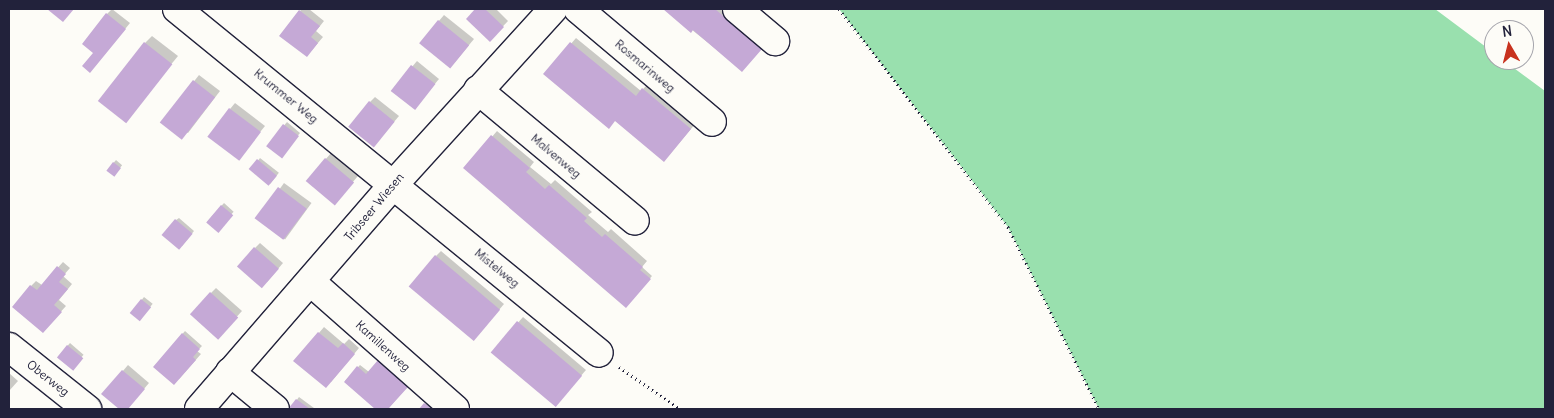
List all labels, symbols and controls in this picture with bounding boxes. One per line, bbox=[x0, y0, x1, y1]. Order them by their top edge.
north arrow bbox=[1484, 20, 1534, 70]
text: N bbox=[1501, 22, 1513, 41]
street label: Rosmarinweg bbox=[612, 37, 678, 95]
street label: Krummer Weg bbox=[251, 66, 321, 126]
street label: Malvenweg bbox=[528, 131, 584, 181]
street label: Tribseer Wiesen bbox=[341, 170, 407, 244]
street label: Mistelweg bbox=[472, 246, 522, 290]
street label: Kamillenweg bbox=[353, 318, 413, 374]
street label: Oberweg bbox=[24, 357, 72, 399]

